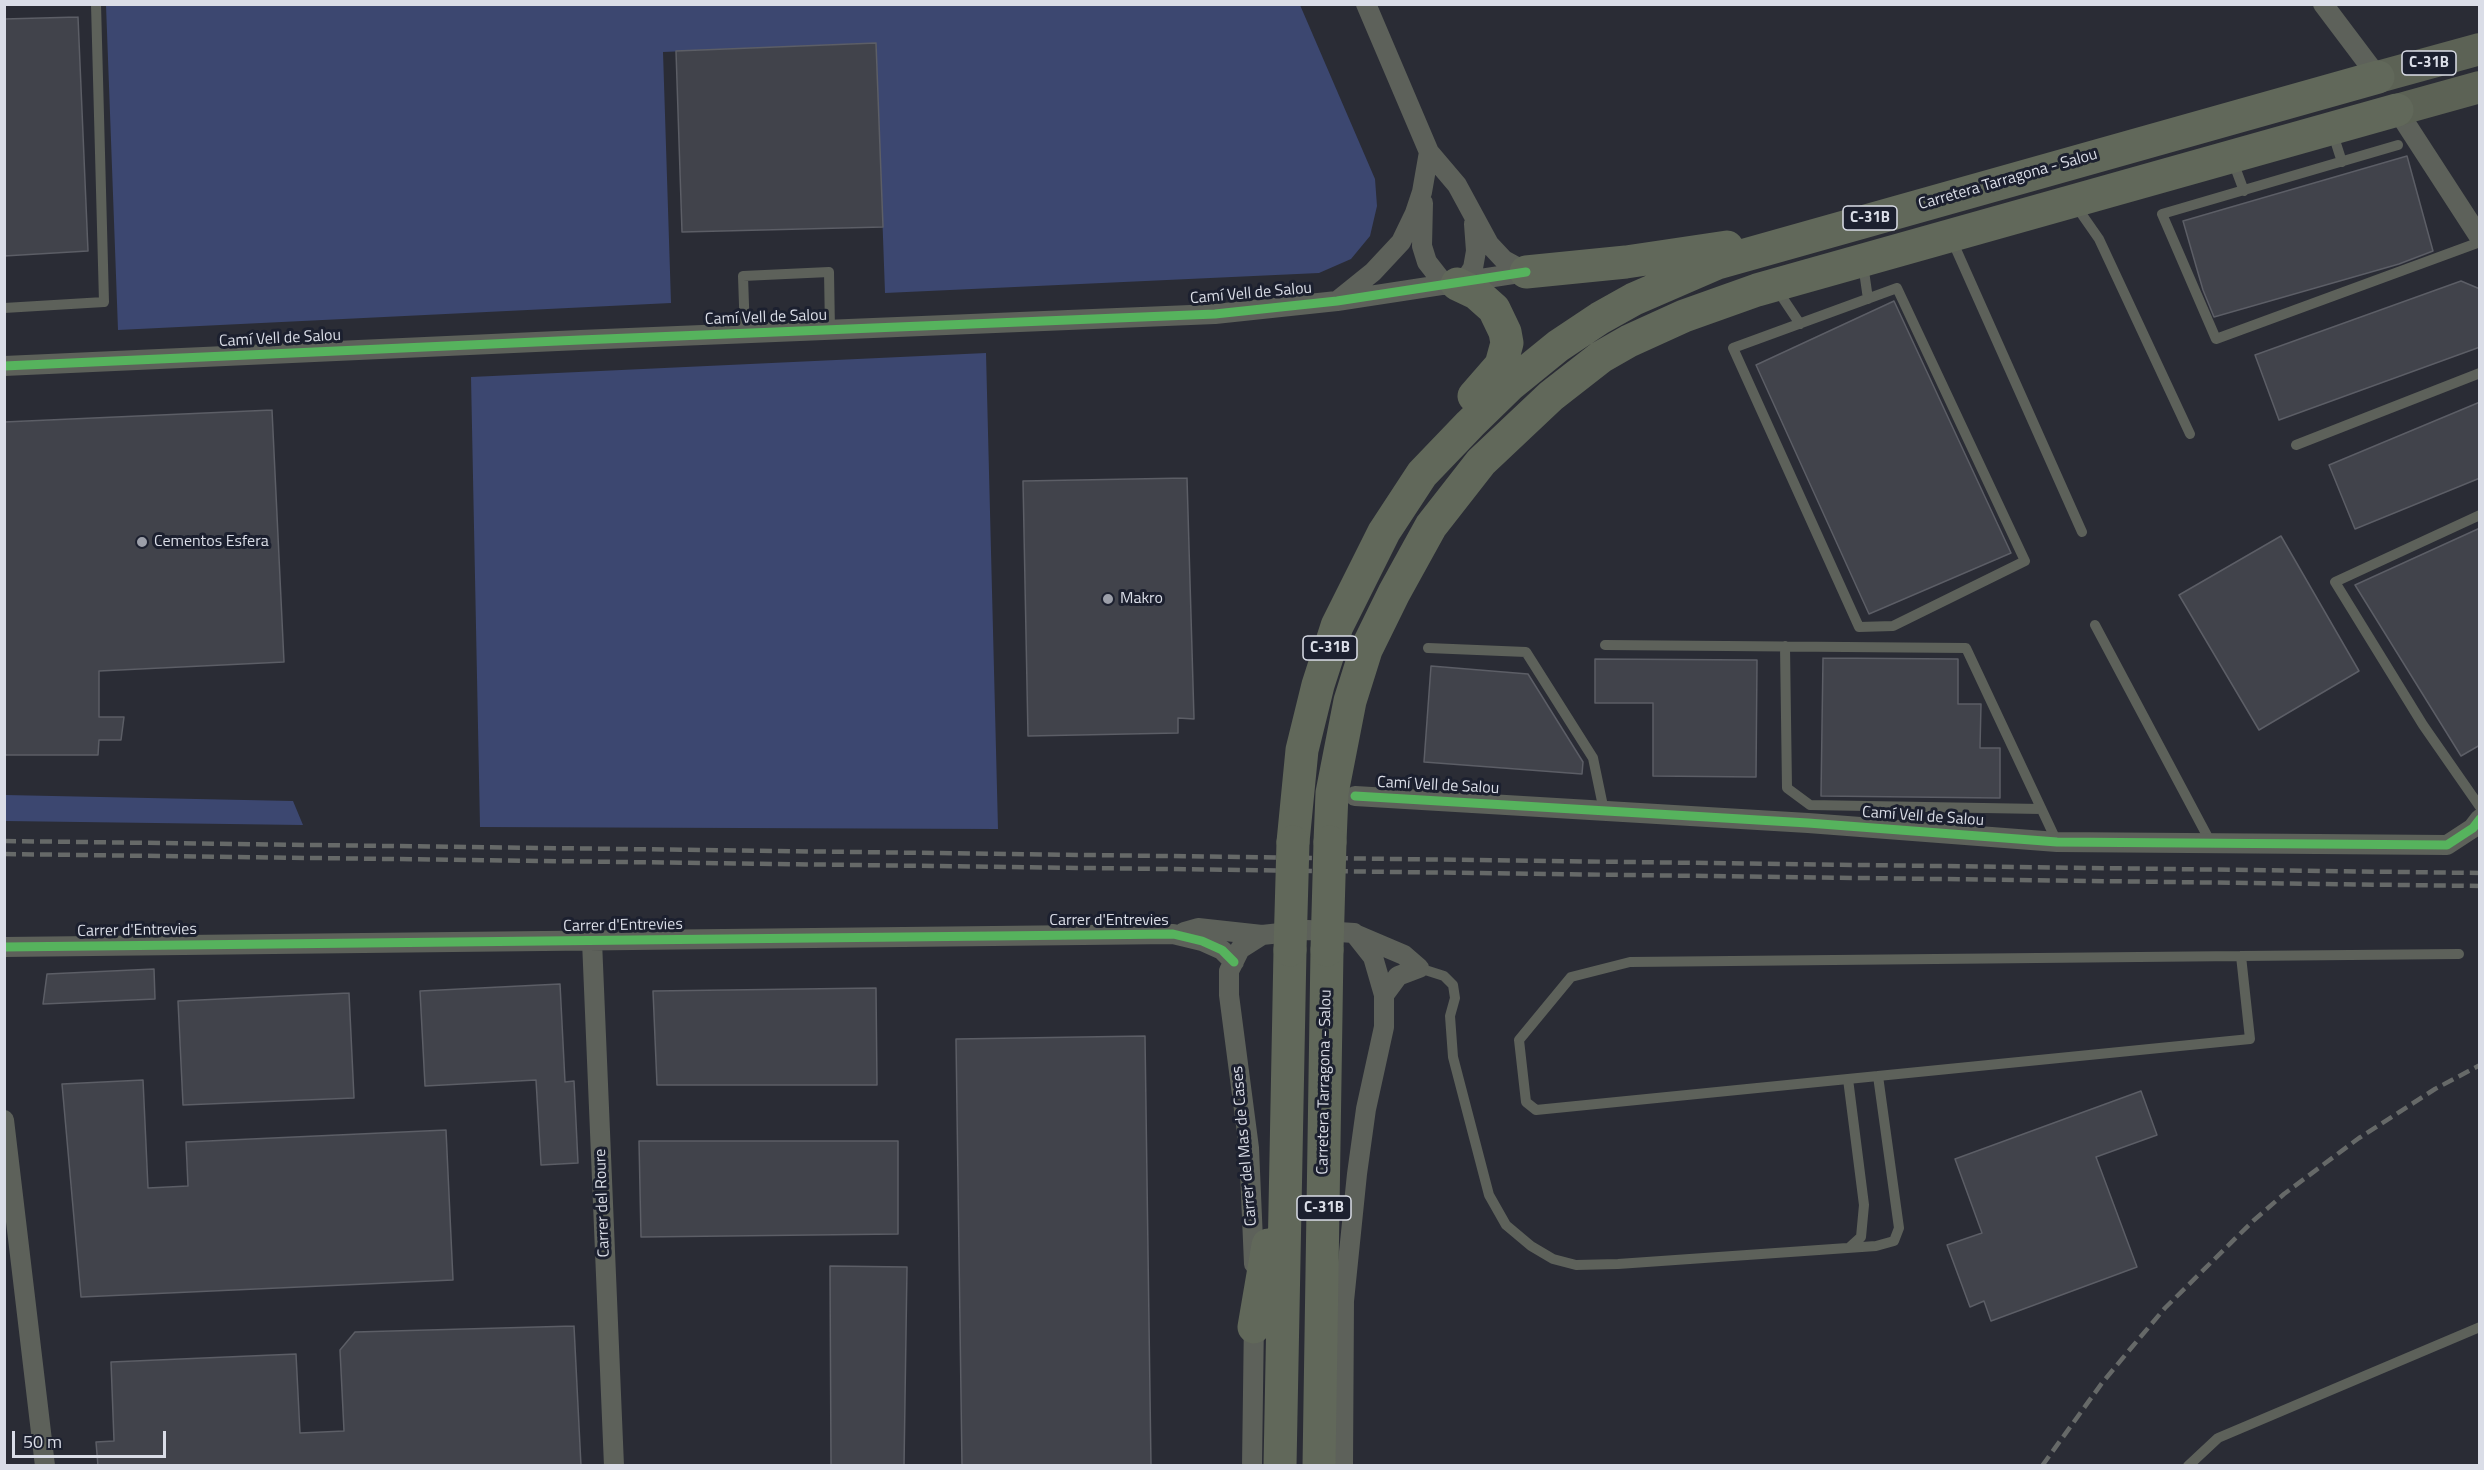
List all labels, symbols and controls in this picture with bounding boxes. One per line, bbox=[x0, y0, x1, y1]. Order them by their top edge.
road number: C-31B bbox=[2402, 51, 2456, 75]
street label: Carretera Tarragona - Salou bbox=[1916, 145, 2100, 215]
road number: C-31B bbox=[1843, 206, 1897, 230]
street label: Camí Vell de Salou bbox=[1189, 279, 1313, 309]
street label: Camí Vell de Salou bbox=[705, 306, 827, 330]
street label: Camí Vell de Salou bbox=[218, 326, 342, 352]
place label: Cementos Esfera bbox=[154, 532, 269, 552]
marker: Cementos Esfera bbox=[135, 535, 149, 549]
place label: Makro bbox=[1120, 589, 1163, 609]
marker: Makro bbox=[1101, 592, 1115, 606]
road number: C-31B bbox=[1303, 636, 1357, 660]
street label: Camí Vell de Salou bbox=[1376, 773, 1500, 799]
street label: Camí Vell de Salou bbox=[1861, 803, 1985, 831]
street label: Carrer d'Entrevies bbox=[1049, 911, 1169, 931]
street label: Carrer d'Entrevies bbox=[563, 915, 683, 937]
street label: Carrer d'Entrevies bbox=[77, 920, 197, 942]
street label: Carretera Tarragona - Salou bbox=[1314, 989, 1336, 1175]
street label: Carrer del Mas de Cases bbox=[1228, 1065, 1262, 1227]
street label: Carrer del Roure bbox=[592, 1148, 614, 1258]
road number: C-31B bbox=[1297, 1196, 1351, 1220]
scale bar bbox=[15, 1419, 170, 1457]
text: 50 m bbox=[23, 1428, 62, 1455]

